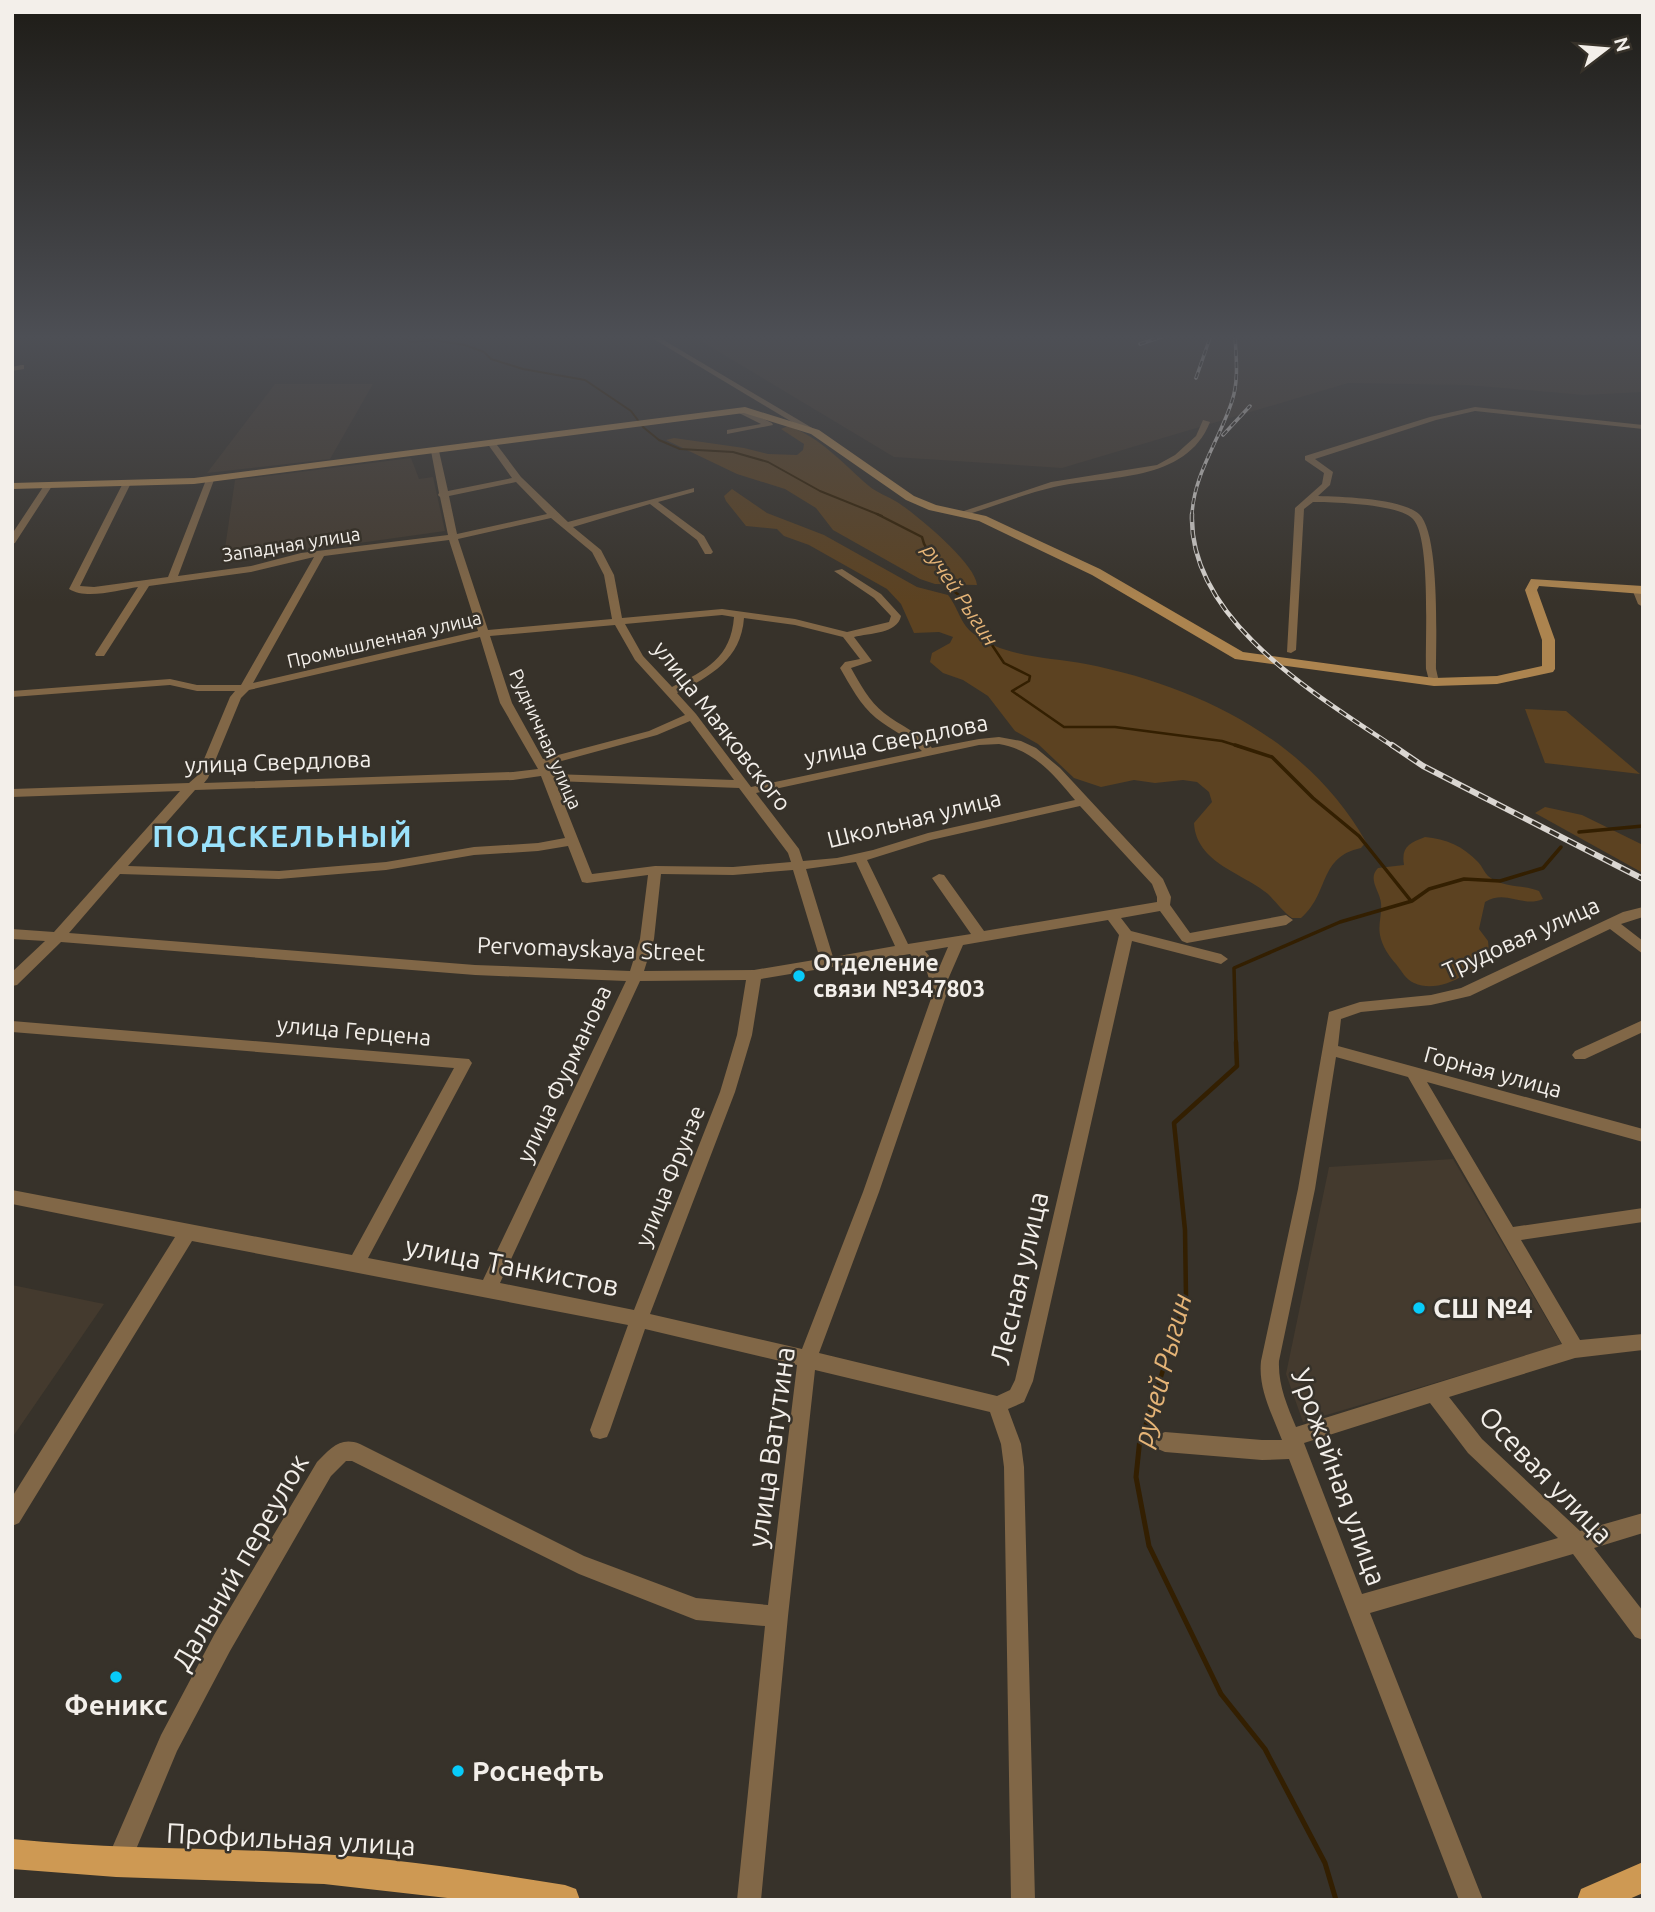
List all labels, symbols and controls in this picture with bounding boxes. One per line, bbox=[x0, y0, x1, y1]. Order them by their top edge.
north arrow bbox=[1571, 14, 1641, 84]
text: N bbox=[1610, 34, 1635, 54]
street label: Западная улица bbox=[220, 522, 362, 566]
water label: ручей Рыгин bbox=[917, 538, 1004, 650]
street label: Промышленная улица bbox=[285, 606, 483, 672]
street label: улица Маяковского bbox=[648, 636, 796, 815]
street label: Рудничная улица bbox=[505, 665, 587, 813]
street label: улица Свердлова bbox=[802, 709, 990, 770]
street label: улица Свердлова bbox=[184, 746, 372, 777]
street label: Школьная улица bbox=[824, 785, 1003, 852]
district label: ПОДСКЕЛЬНЫЙ bbox=[152, 819, 414, 853]
street label: Трудовая улица bbox=[1439, 892, 1603, 983]
street label: Pervomayskaya Street bbox=[476, 932, 706, 965]
place label: Отделение связи №347803 bbox=[813, 950, 985, 1001]
marker: Отделение связи №347803 bbox=[791, 968, 807, 984]
street label: улица Фурманова bbox=[512, 981, 616, 1166]
street label: улица Герцена bbox=[276, 1011, 432, 1050]
street label: Горная улица bbox=[1421, 1041, 1565, 1102]
street label: улица Фрунзе bbox=[630, 1102, 709, 1250]
street label: Лесная улица bbox=[984, 1188, 1053, 1367]
street label: улица Танкистов bbox=[403, 1230, 622, 1301]
water label: ручей Рыгин bbox=[1126, 1290, 1197, 1451]
place label: СШ №4 bbox=[1433, 1292, 1533, 1323]
marker: СШ №4 bbox=[1411, 1300, 1427, 1316]
street label: улица Ватутина bbox=[741, 1345, 800, 1549]
street label: Урожайная улица bbox=[1286, 1364, 1393, 1589]
street label: Осевая улица bbox=[1473, 1400, 1619, 1550]
street label: Дальний переулок bbox=[165, 1448, 314, 1675]
marker: Феникс bbox=[108, 1669, 124, 1685]
place label: Феникс bbox=[64, 1689, 168, 1720]
place label: Роснефть bbox=[472, 1755, 604, 1786]
marker: Роснефть bbox=[450, 1763, 466, 1779]
street label: Профильная улица bbox=[166, 1816, 416, 1861]

